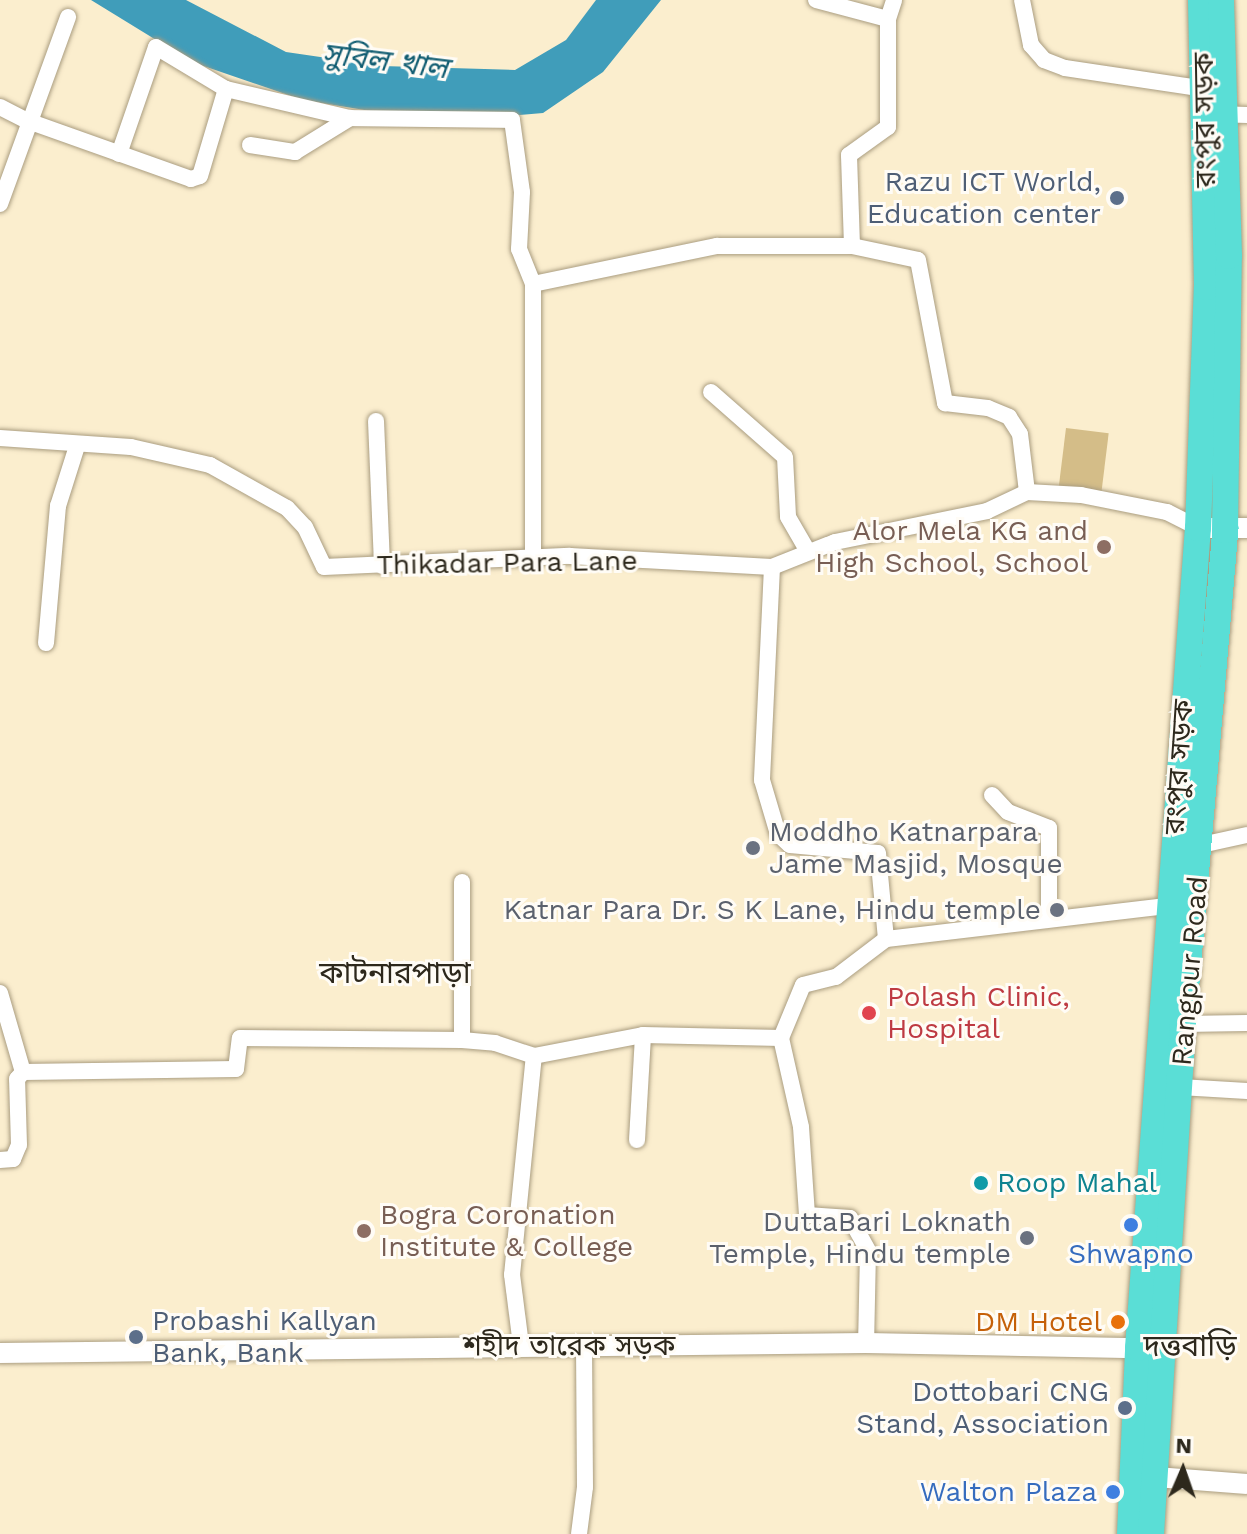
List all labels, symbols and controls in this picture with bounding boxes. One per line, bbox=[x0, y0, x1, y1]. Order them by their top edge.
water label: সুবিল খাল bbox=[320, 35, 450, 87]
street label: রংপুর সড়ক bbox=[1187, 52, 1223, 188]
place label: Razu ICT World, Education center bbox=[867, 165, 1101, 231]
marker: Razu ICT World, Education center bbox=[1108, 189, 1126, 207]
place label: Alor Mela KG and High School, School bbox=[815, 514, 1088, 580]
marker: Alor Mela KG and High School, School bbox=[1095, 538, 1113, 556]
street label: Thikadar Para Lane bbox=[376, 544, 638, 582]
street label: রংপুর সড়ক bbox=[1158, 698, 1200, 836]
place label: Moddho Katnarpara Jame Masjid, Mosque bbox=[769, 815, 1063, 881]
marker: Moddho Katnarpara Jame Masjid, Mosque bbox=[744, 839, 762, 857]
street label: Rangpur Road bbox=[1165, 874, 1215, 1068]
place label: Katnar Para Dr. S K Lane, Hindu temple bbox=[501, 893, 1041, 927]
marker: Katnar Para Dr. S K Lane, Hindu temple bbox=[1048, 901, 1066, 919]
district label: কাটনারপাড়া bbox=[319, 955, 471, 991]
place label: Polash Clinic, Hospital bbox=[887, 980, 1070, 1046]
marker: Polash Clinic, Hospital bbox=[858, 1002, 880, 1024]
place label: Roop Mahal bbox=[997, 1166, 1157, 1200]
marker: Roop Mahal bbox=[972, 1174, 990, 1192]
place label: Bogra Coronation Institute & College bbox=[380, 1198, 633, 1264]
place label: DuttaBari Loknath Temple, Hindu temple bbox=[708, 1205, 1011, 1271]
marker: Shwapno bbox=[1122, 1216, 1140, 1234]
marker: Bogra Coronation Institute & College bbox=[355, 1222, 373, 1240]
marker: DuttaBari Loknath Temple, Hindu temple bbox=[1018, 1229, 1036, 1247]
place label: Shwapno bbox=[1068, 1237, 1194, 1271]
place label: Probashi Kallyan Bank, Bank bbox=[152, 1304, 377, 1370]
place label: DM Hotel bbox=[975, 1305, 1102, 1339]
marker: DM Hotel bbox=[1109, 1313, 1127, 1331]
marker: Probashi Kallyan Bank, Bank bbox=[127, 1328, 145, 1346]
district label: দত্তবাড়ি bbox=[1143, 1328, 1237, 1364]
street label: শহীদ তারেক সড়ক bbox=[463, 1329, 675, 1363]
place label: Dottobari CNG Stand, Association bbox=[855, 1375, 1109, 1441]
marker: Dottobari CNG Stand, Association bbox=[1116, 1399, 1134, 1417]
north arrow bbox=[1143, 1430, 1223, 1510]
text: N bbox=[1175, 1433, 1192, 1458]
place label: Walton Plaza bbox=[920, 1475, 1097, 1509]
marker: Walton Plaza bbox=[1104, 1483, 1122, 1501]

